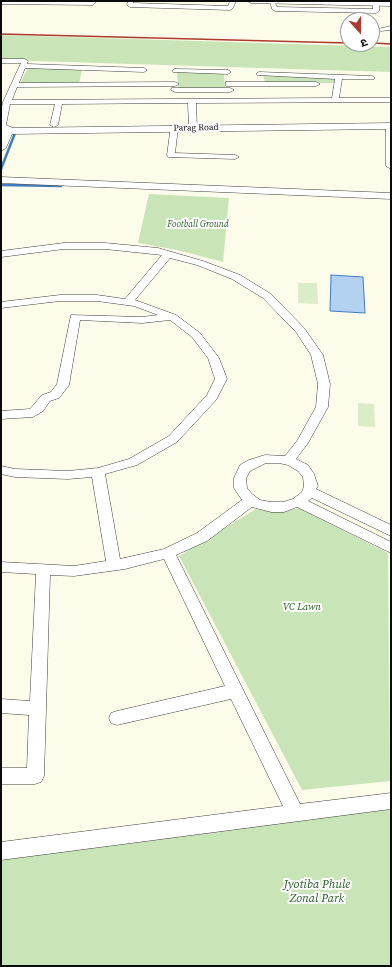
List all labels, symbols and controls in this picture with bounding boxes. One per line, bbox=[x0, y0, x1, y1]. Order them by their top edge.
north arrow bbox=[340, 12, 380, 52]
text: उ bbox=[358, 35, 370, 51]
street label: Parag Road bbox=[173, 122, 219, 134]
park label: Football Ground bbox=[167, 220, 229, 230]
park label: VC Lawn bbox=[283, 601, 321, 613]
park label: Jyotiba Phule Zonal Park bbox=[284, 878, 350, 906]

